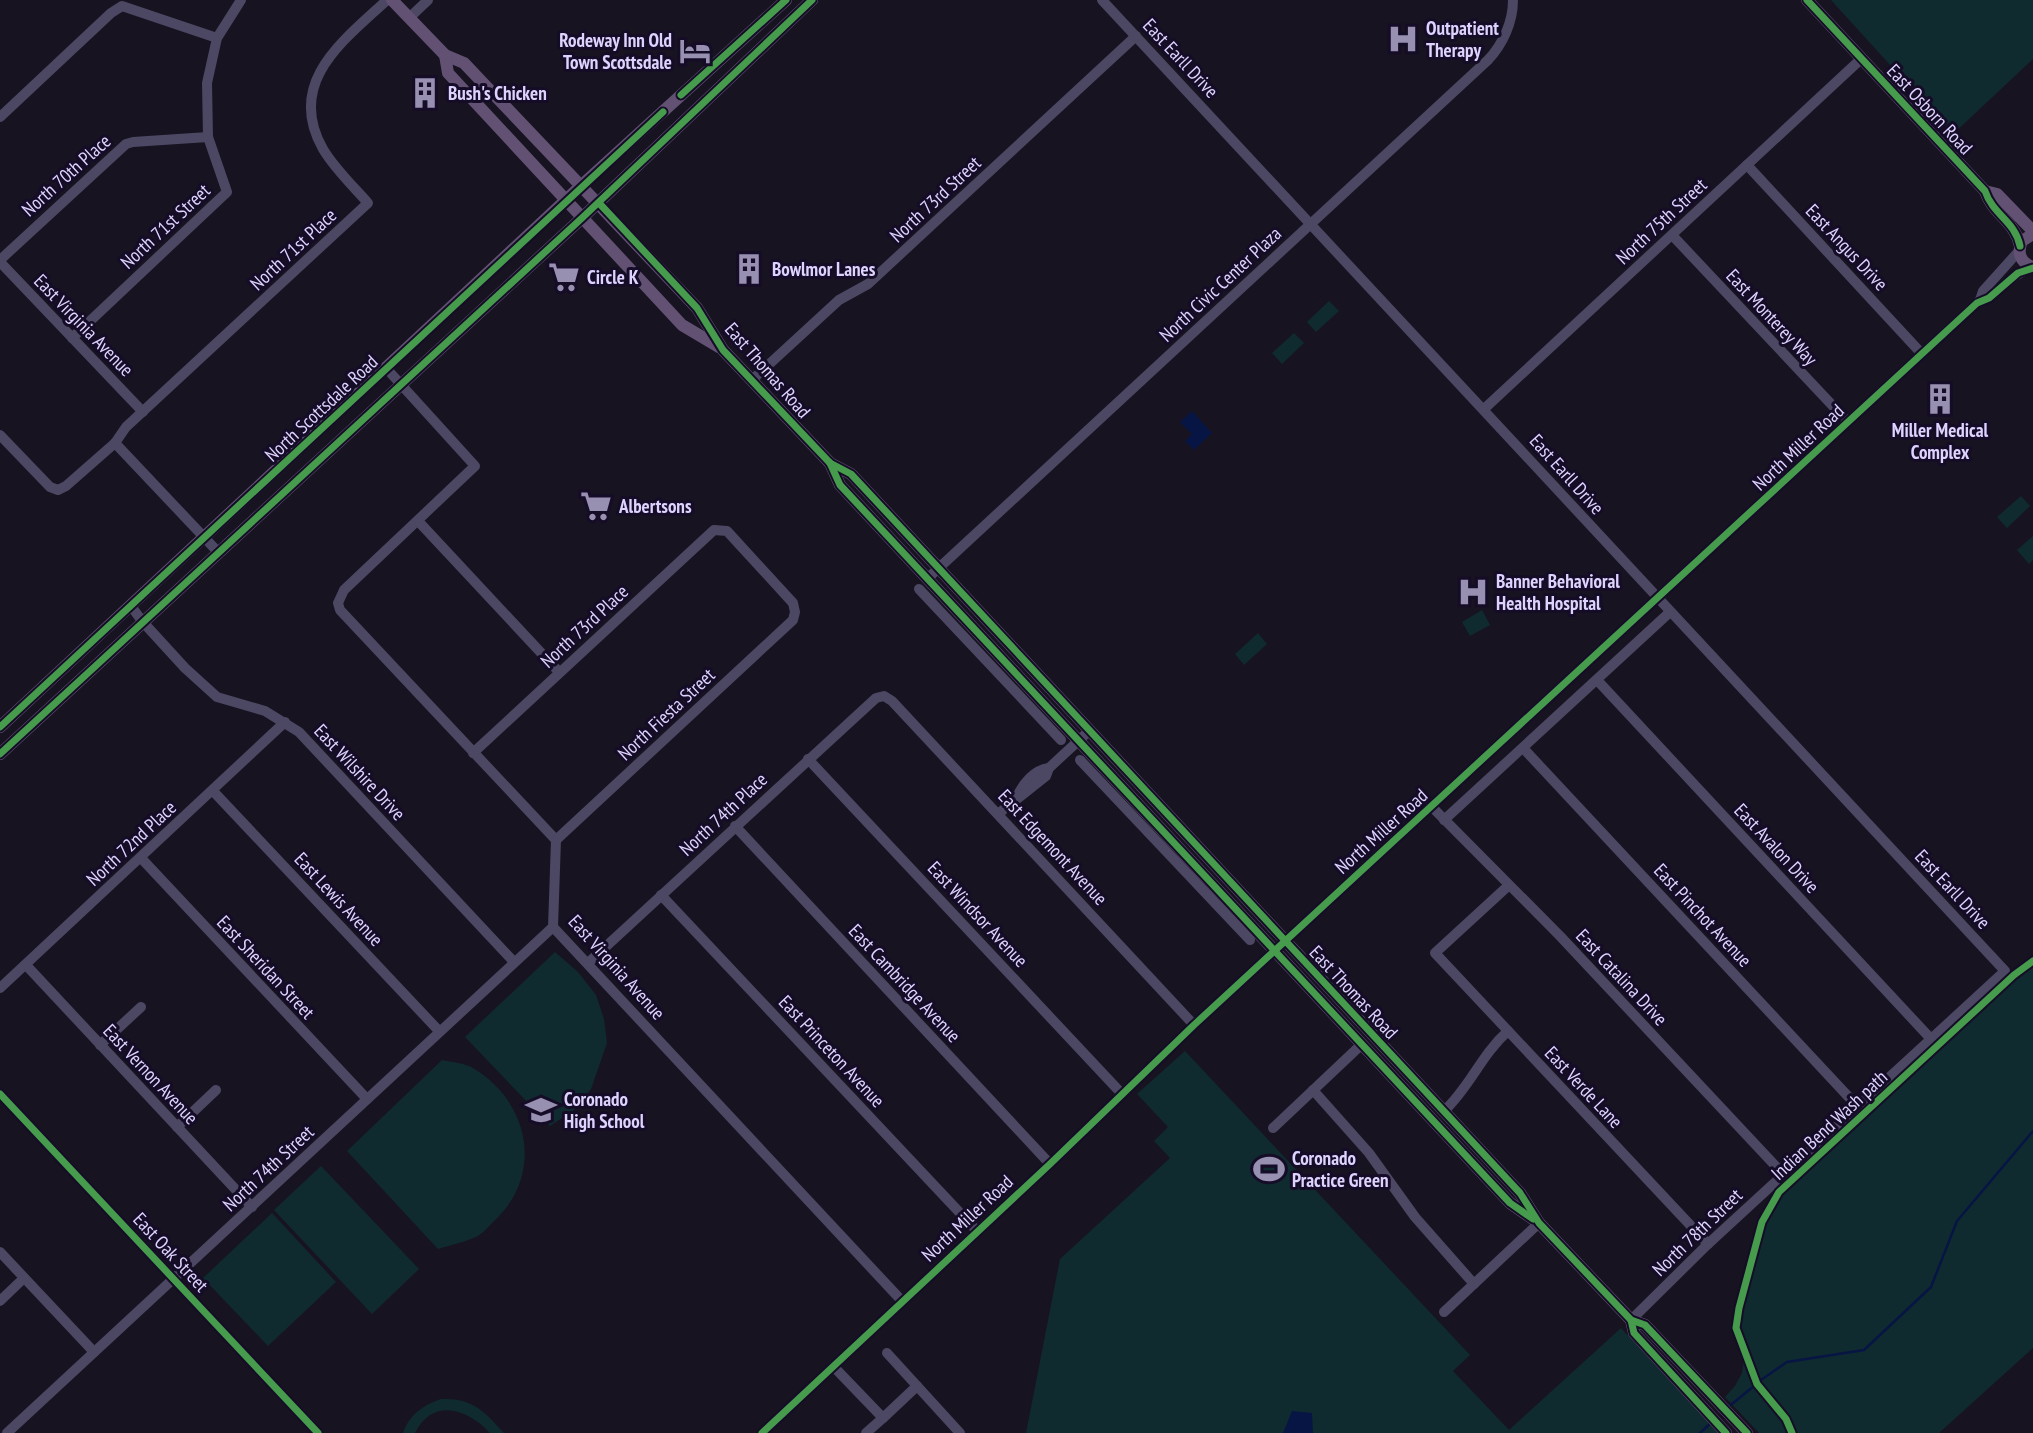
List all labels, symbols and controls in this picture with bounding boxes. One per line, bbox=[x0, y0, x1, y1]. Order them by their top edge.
street label: East Earll Drive bbox=[1138, 13, 1224, 103]
place label: Outpatient Therapy bbox=[1426, 16, 1499, 62]
hospital icon: Outpatient Therapy bbox=[1386, 22, 1420, 56]
place label: Rodeway Inn Old Town Scottsdale bbox=[559, 28, 672, 74]
hotel icon: Rodeway Inn Old Town Scottsdale bbox=[678, 34, 712, 68]
street label: East Osborn Road bbox=[1882, 59, 1978, 159]
building icon: Bush's Chicken bbox=[408, 76, 442, 110]
place label: Bush's Chicken bbox=[448, 81, 547, 105]
street label: North 70th Place bbox=[17, 129, 115, 221]
street label: North 73rd Street bbox=[885, 150, 986, 247]
street label: North 75th Street bbox=[1610, 172, 1712, 269]
street label: North 71st Street bbox=[115, 178, 215, 274]
street label: East Angus Drive bbox=[1801, 199, 1893, 295]
street label: North 71st Place bbox=[245, 203, 341, 295]
street label: North Civic Center Plaza bbox=[1154, 221, 1286, 347]
building icon: Bowlmor Lanes bbox=[732, 252, 766, 286]
place label: Bowlmor Lanes bbox=[772, 257, 876, 281]
supermarket icon: Circle K bbox=[547, 260, 581, 294]
street label: East Monterey Way bbox=[1721, 264, 1823, 371]
place label: Circle K bbox=[587, 265, 639, 289]
street label: East Virginia Avenue bbox=[29, 269, 139, 381]
street label: East Thomas Road bbox=[720, 317, 816, 423]
street label: North Scottsdale Road bbox=[259, 349, 383, 467]
building icon: Miller Medical Complex bbox=[1923, 382, 1957, 416]
street label: North Miller Road bbox=[1747, 399, 1849, 495]
place label: Miller Medical Complex bbox=[1892, 418, 1989, 464]
street label: East Earll Drive bbox=[1525, 429, 1609, 519]
supermarket icon: Albertsons bbox=[579, 489, 613, 523]
place label: Albertsons bbox=[618, 494, 692, 518]
place label: Banner Behavioral Health Hospital bbox=[1496, 569, 1620, 615]
hospital icon: Banner Behavioral Health Hospital bbox=[1456, 575, 1490, 609]
street label: North 73rd Place bbox=[535, 579, 633, 673]
street label: North Fiesta Street bbox=[612, 662, 720, 765]
street label: East Wilshire Drive bbox=[309, 719, 411, 825]
street label: North 74th Place bbox=[674, 767, 772, 861]
street label: North Miller Road bbox=[1330, 783, 1432, 879]
street label: East Edgemont Avenue bbox=[993, 784, 1113, 910]
street label: North 72nd Place bbox=[81, 795, 181, 891]
street label: East Avalon Drive bbox=[1729, 798, 1825, 898]
street label: East Earll Drive bbox=[1910, 844, 1996, 934]
street label: East Lewis Avenue bbox=[289, 847, 389, 951]
street label: East Windsor Avenue bbox=[923, 856, 1033, 972]
street label: East Pinchot Avenue bbox=[1649, 858, 1757, 972]
street label: East Sheridan Street bbox=[212, 910, 321, 1024]
street label: East Virginia Avenue bbox=[564, 910, 671, 1025]
street label: East Cambridge Avenue bbox=[844, 919, 966, 1047]
street label: East Catalina Drive bbox=[1571, 924, 1673, 1030]
street label: East Thomas Road bbox=[1305, 940, 1403, 1044]
street label: East Princeton Avenue bbox=[774, 990, 890, 1112]
street label: East Vernon Avenue bbox=[98, 1019, 204, 1129]
street label: East Verde Lane bbox=[1540, 1041, 1628, 1133]
street label: Indian Bend Wash path bbox=[1766, 1065, 1892, 1185]
place label: Coronado High School bbox=[564, 1087, 645, 1133]
school or university icon: Coronado High School bbox=[524, 1093, 558, 1127]
street label: North 74th Street bbox=[217, 1119, 319, 1216]
place label: Coronado Practice Green bbox=[1292, 1146, 1389, 1192]
sports icon: Coronado Practice Green bbox=[1252, 1152, 1286, 1186]
street label: North Miller Road bbox=[916, 1170, 1018, 1266]
street label: North 78th Street bbox=[1647, 1183, 1748, 1281]
street label: East Oak Street bbox=[128, 1207, 214, 1297]

